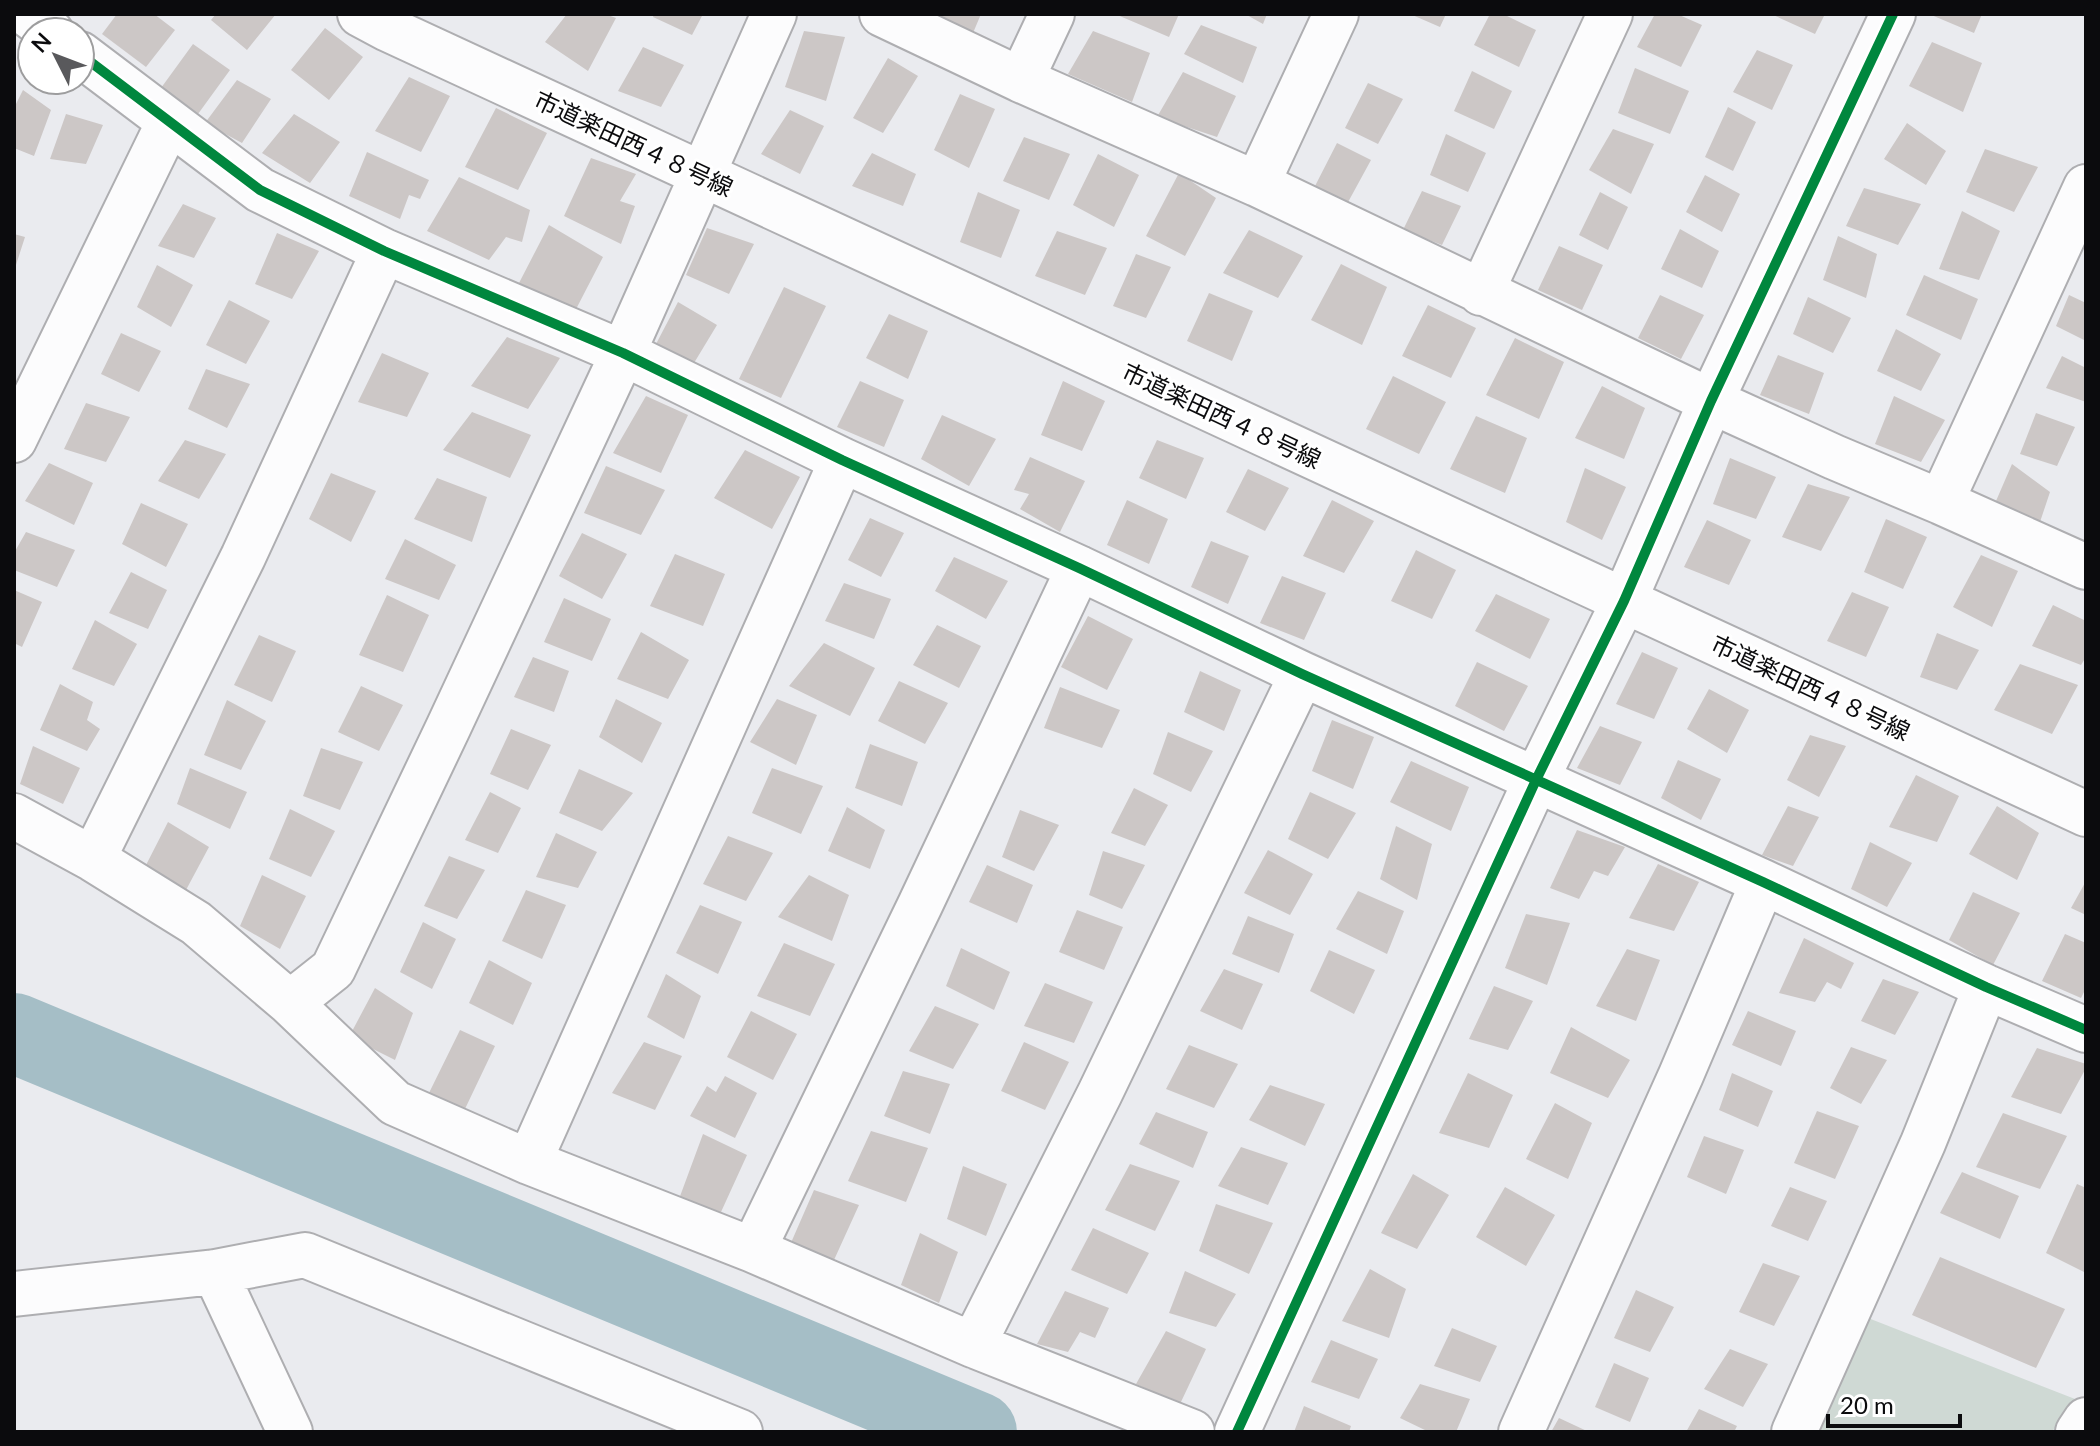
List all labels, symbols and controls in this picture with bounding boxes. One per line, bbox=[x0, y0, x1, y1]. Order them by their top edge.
north arrow bbox=[16, 16, 96, 96]
text: N bbox=[25, 27, 56, 58]
street label: 市道楽田西４８号線 bbox=[530, 84, 738, 202]
street label: 市道楽田西４８号線 bbox=[1118, 356, 1326, 474]
street label: 市道楽田西４８号線 bbox=[1707, 628, 1915, 746]
scale bar bbox=[1828, 1378, 1960, 1428]
text: 20 m bbox=[1840, 1390, 1894, 1419]

